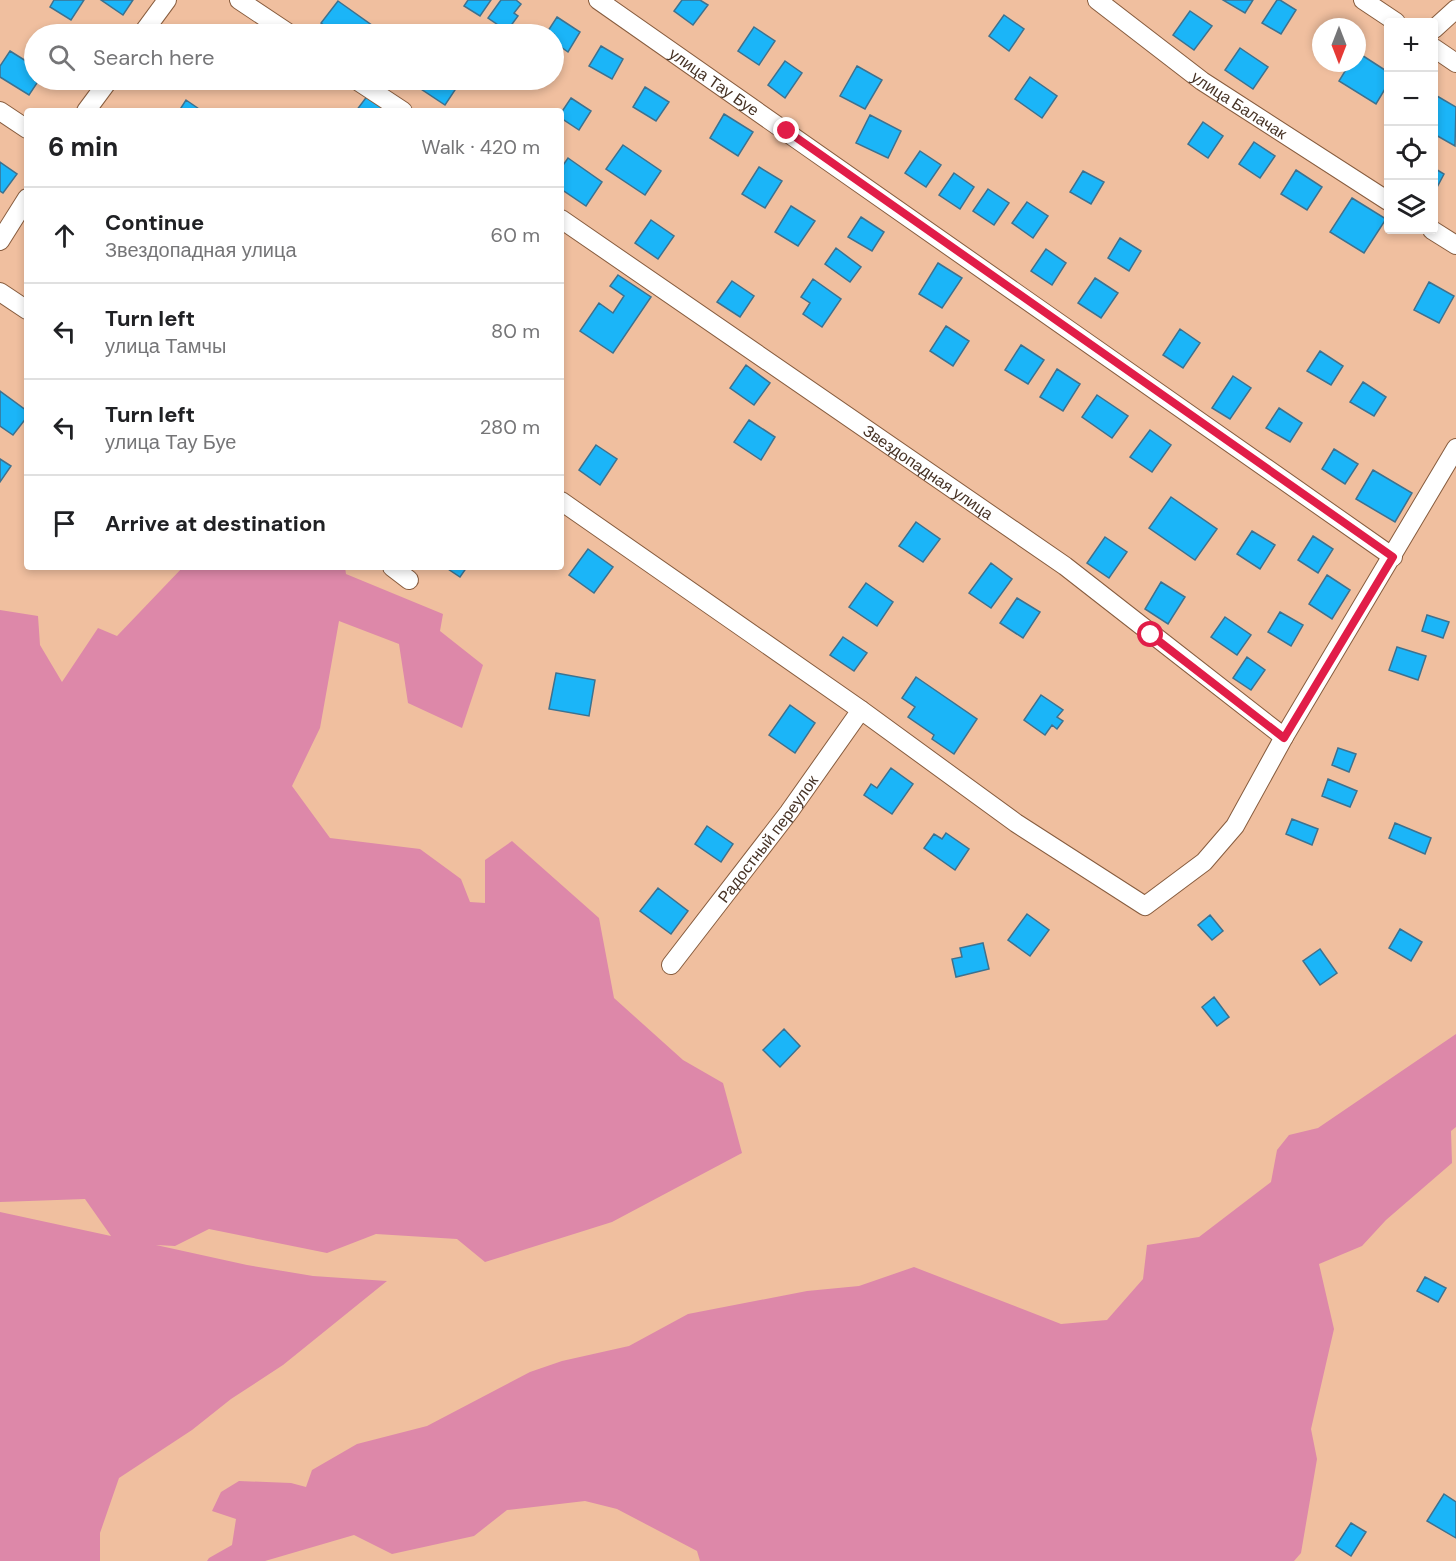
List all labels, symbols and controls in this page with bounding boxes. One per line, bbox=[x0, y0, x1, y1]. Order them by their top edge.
north arrow bbox=[1312, 18, 1366, 72]
map controls bbox=[1384, 18, 1438, 234]
button: + bbox=[1384, 18, 1438, 72]
search box bbox=[24, 24, 564, 90]
icon: search bbox=[45, 41, 78, 74]
text: Search here bbox=[93, 43, 214, 72]
street label: улица Тау Буе bbox=[665, 43, 763, 121]
street label: улица Балачак bbox=[1187, 67, 1292, 145]
button: − bbox=[1384, 72, 1438, 126]
route end bbox=[773, 117, 799, 143]
button: locate bbox=[1384, 126, 1438, 180]
text: 6 min bbox=[48, 130, 118, 164]
text: Walk · 420 m bbox=[421, 134, 540, 160]
button: layers bbox=[1384, 180, 1438, 234]
text: Continue bbox=[105, 208, 204, 237]
icon: ahead bbox=[48, 219, 81, 252]
text: 60 m bbox=[491, 222, 540, 248]
text: Звездопадная улица bbox=[105, 237, 297, 263]
text: Turn left bbox=[105, 304, 195, 333]
icon: left bbox=[48, 315, 81, 348]
text: 80 m bbox=[491, 318, 540, 344]
text: улица Тамчы bbox=[105, 333, 226, 359]
text: Turn left bbox=[105, 400, 195, 429]
icon: left bbox=[48, 411, 81, 444]
text: 280 m bbox=[480, 414, 540, 440]
street label: Звездопадная улица bbox=[859, 420, 997, 525]
text: улица Тау Буе bbox=[105, 429, 236, 455]
icon: arrive bbox=[48, 507, 81, 540]
text: Arrive at destination bbox=[105, 509, 326, 538]
route start bbox=[1137, 621, 1163, 647]
street label: Радостный переулок bbox=[713, 770, 823, 907]

